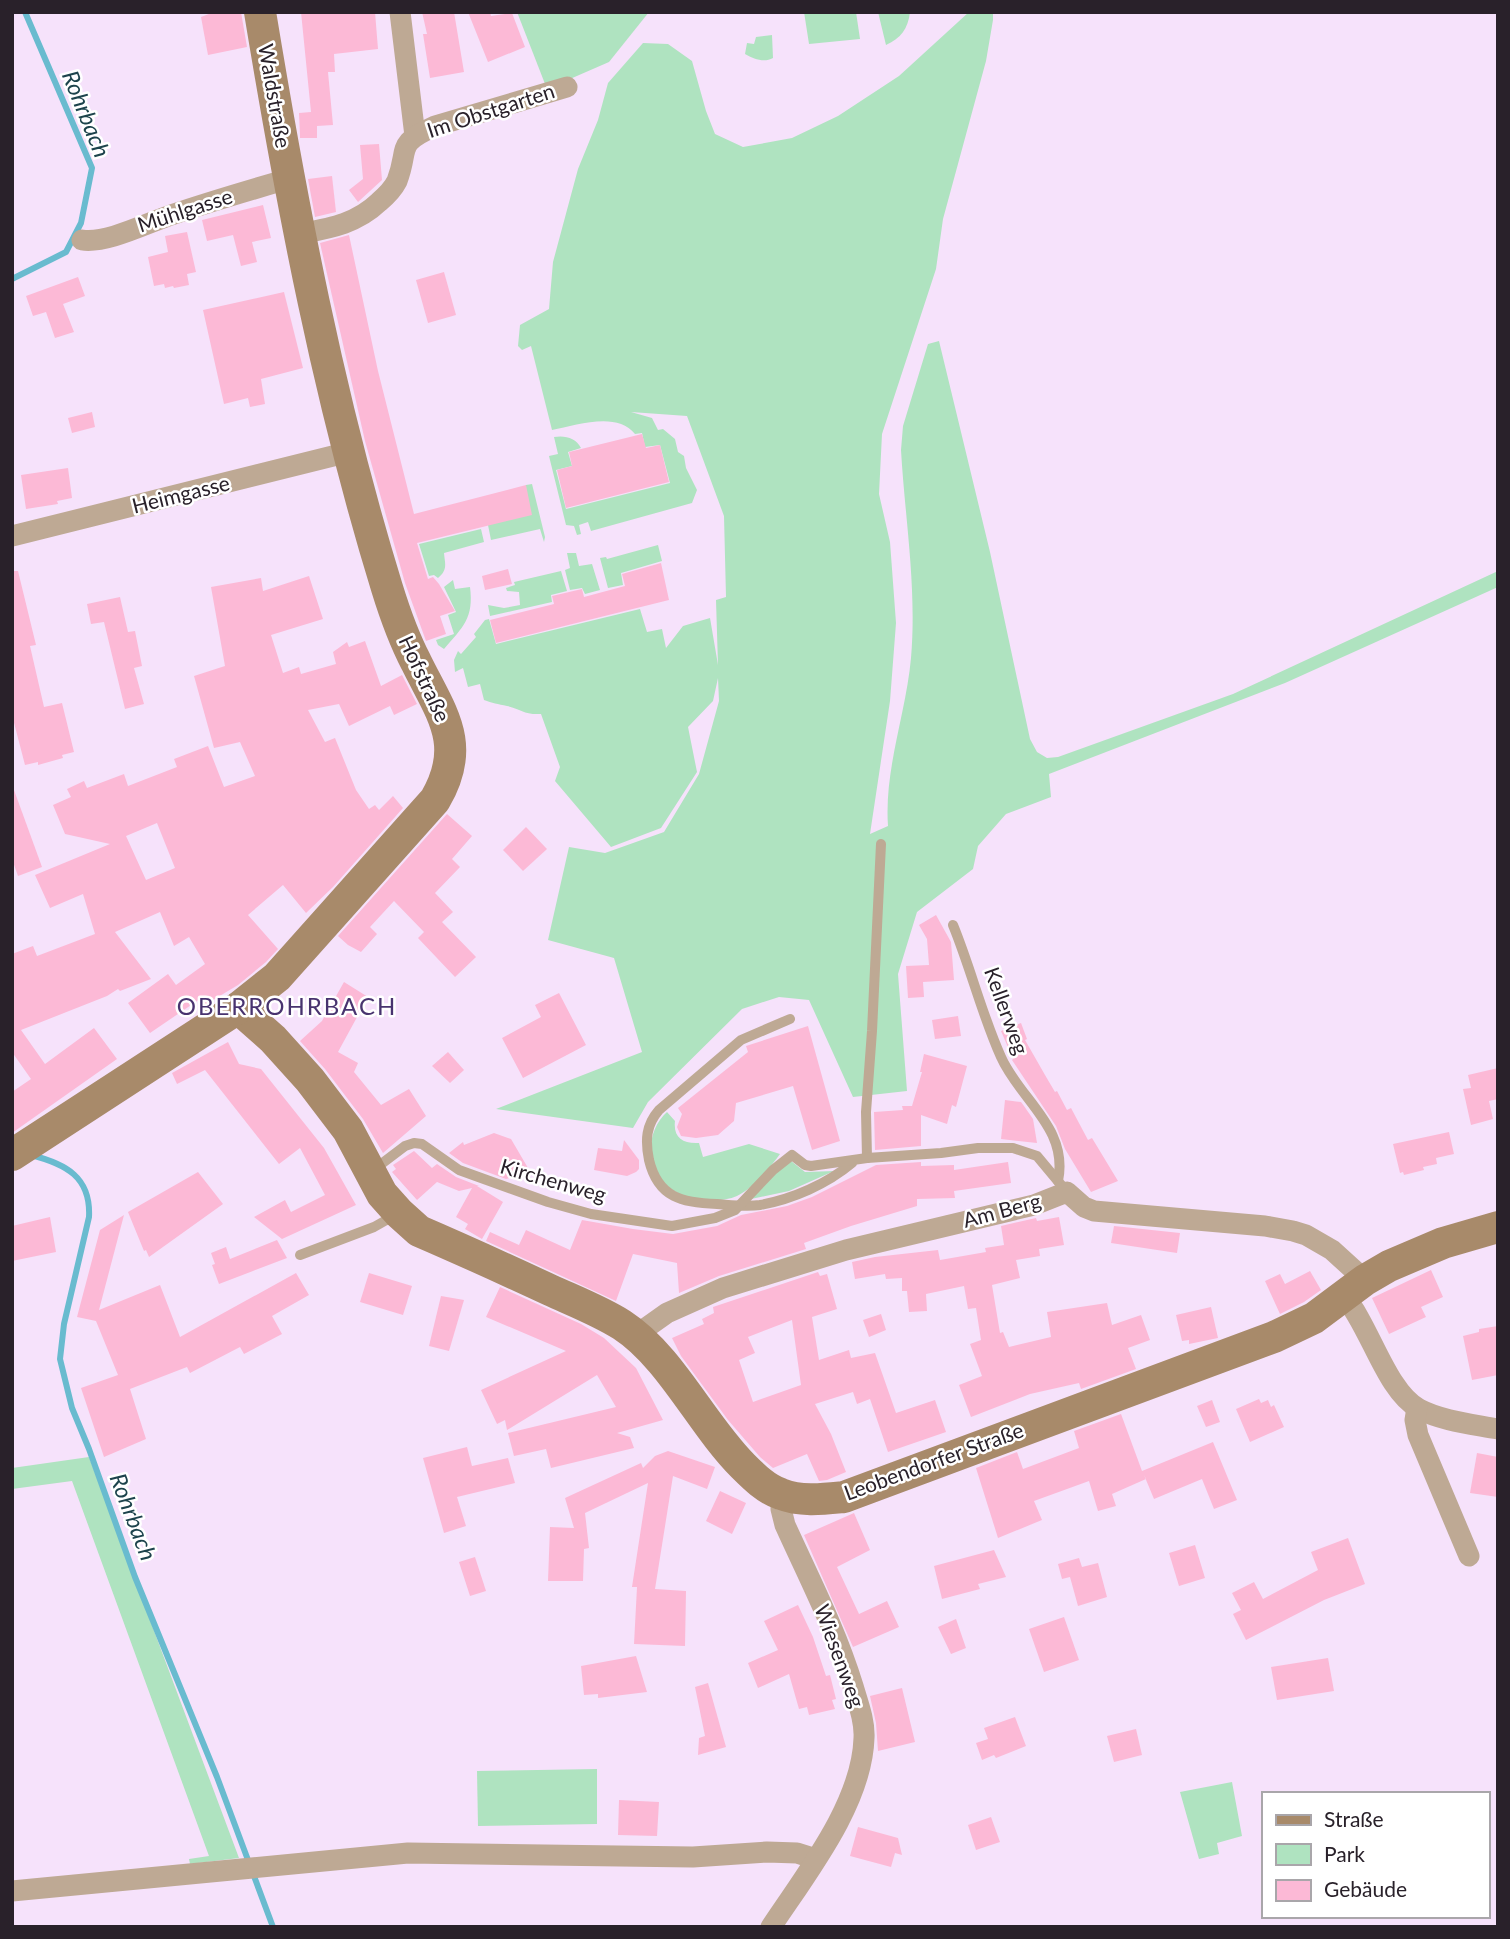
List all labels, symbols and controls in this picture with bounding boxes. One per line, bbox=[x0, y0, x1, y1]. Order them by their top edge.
street label: Waldstraße bbox=[254, 42, 297, 150]
water label: Rohrbach bbox=[57, 66, 117, 161]
street label: Im Obstgarten bbox=[424, 77, 557, 142]
street label: Mühlgasse bbox=[134, 182, 235, 237]
street label: Heimgasse bbox=[129, 469, 232, 518]
street label: Hofstraße bbox=[394, 631, 456, 726]
street label: Kellerweg bbox=[980, 963, 1035, 1058]
district label: OBERROHRBACH bbox=[177, 991, 397, 1020]
street label: Kirchenweg bbox=[498, 1153, 609, 1207]
street label: Am Berg bbox=[960, 1187, 1043, 1232]
street label: Leobendorfer Straße bbox=[840, 1416, 1027, 1505]
water label: Rohrbach bbox=[105, 1469, 163, 1564]
street label: Wiesenweg bbox=[810, 1600, 871, 1711]
legend bbox=[1262, 1792, 1489, 1918]
text: Straße bbox=[1324, 1806, 1384, 1831]
text: Park bbox=[1324, 1841, 1365, 1866]
text: Gebäude bbox=[1324, 1876, 1407, 1901]

